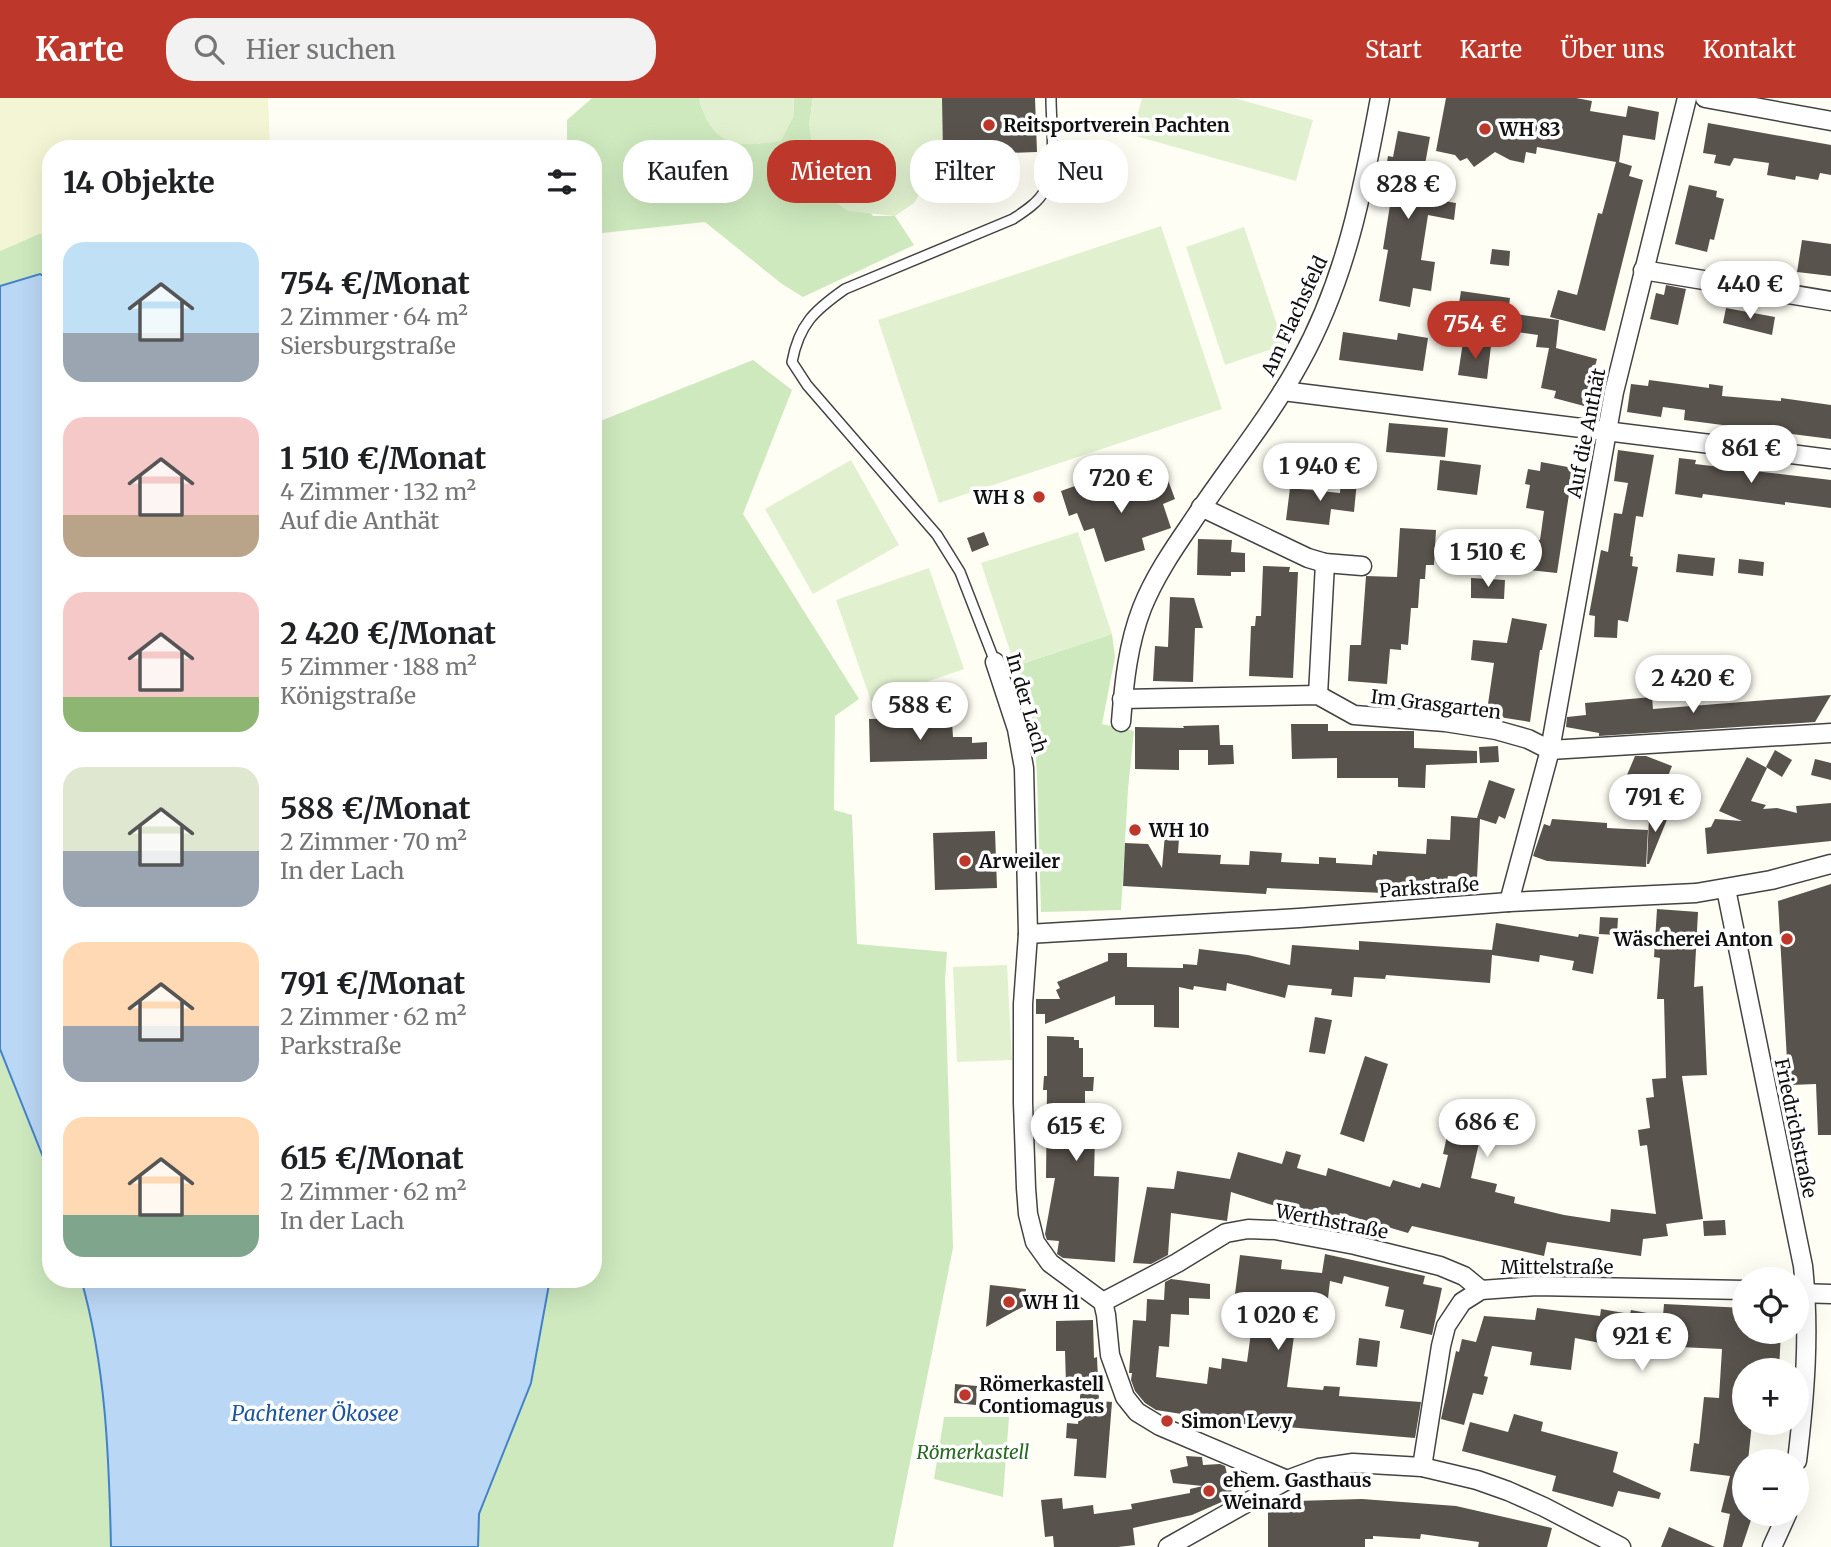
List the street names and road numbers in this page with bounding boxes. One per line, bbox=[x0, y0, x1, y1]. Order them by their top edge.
street label: Am Flachsfeld bbox=[1255, 252, 1332, 381]
street label: Auf die Anthät bbox=[1561, 366, 1610, 501]
street label: In der Lach bbox=[1001, 650, 1053, 756]
street label: Im Grasgarten bbox=[1369, 684, 1503, 724]
street label: Parkstraße bbox=[1378, 872, 1480, 902]
street label: Friedrichstraße bbox=[1770, 1056, 1823, 1200]
street label: Werthstraße bbox=[1273, 1198, 1391, 1244]
street label: Mittelstraße bbox=[1501, 1255, 1614, 1279]

